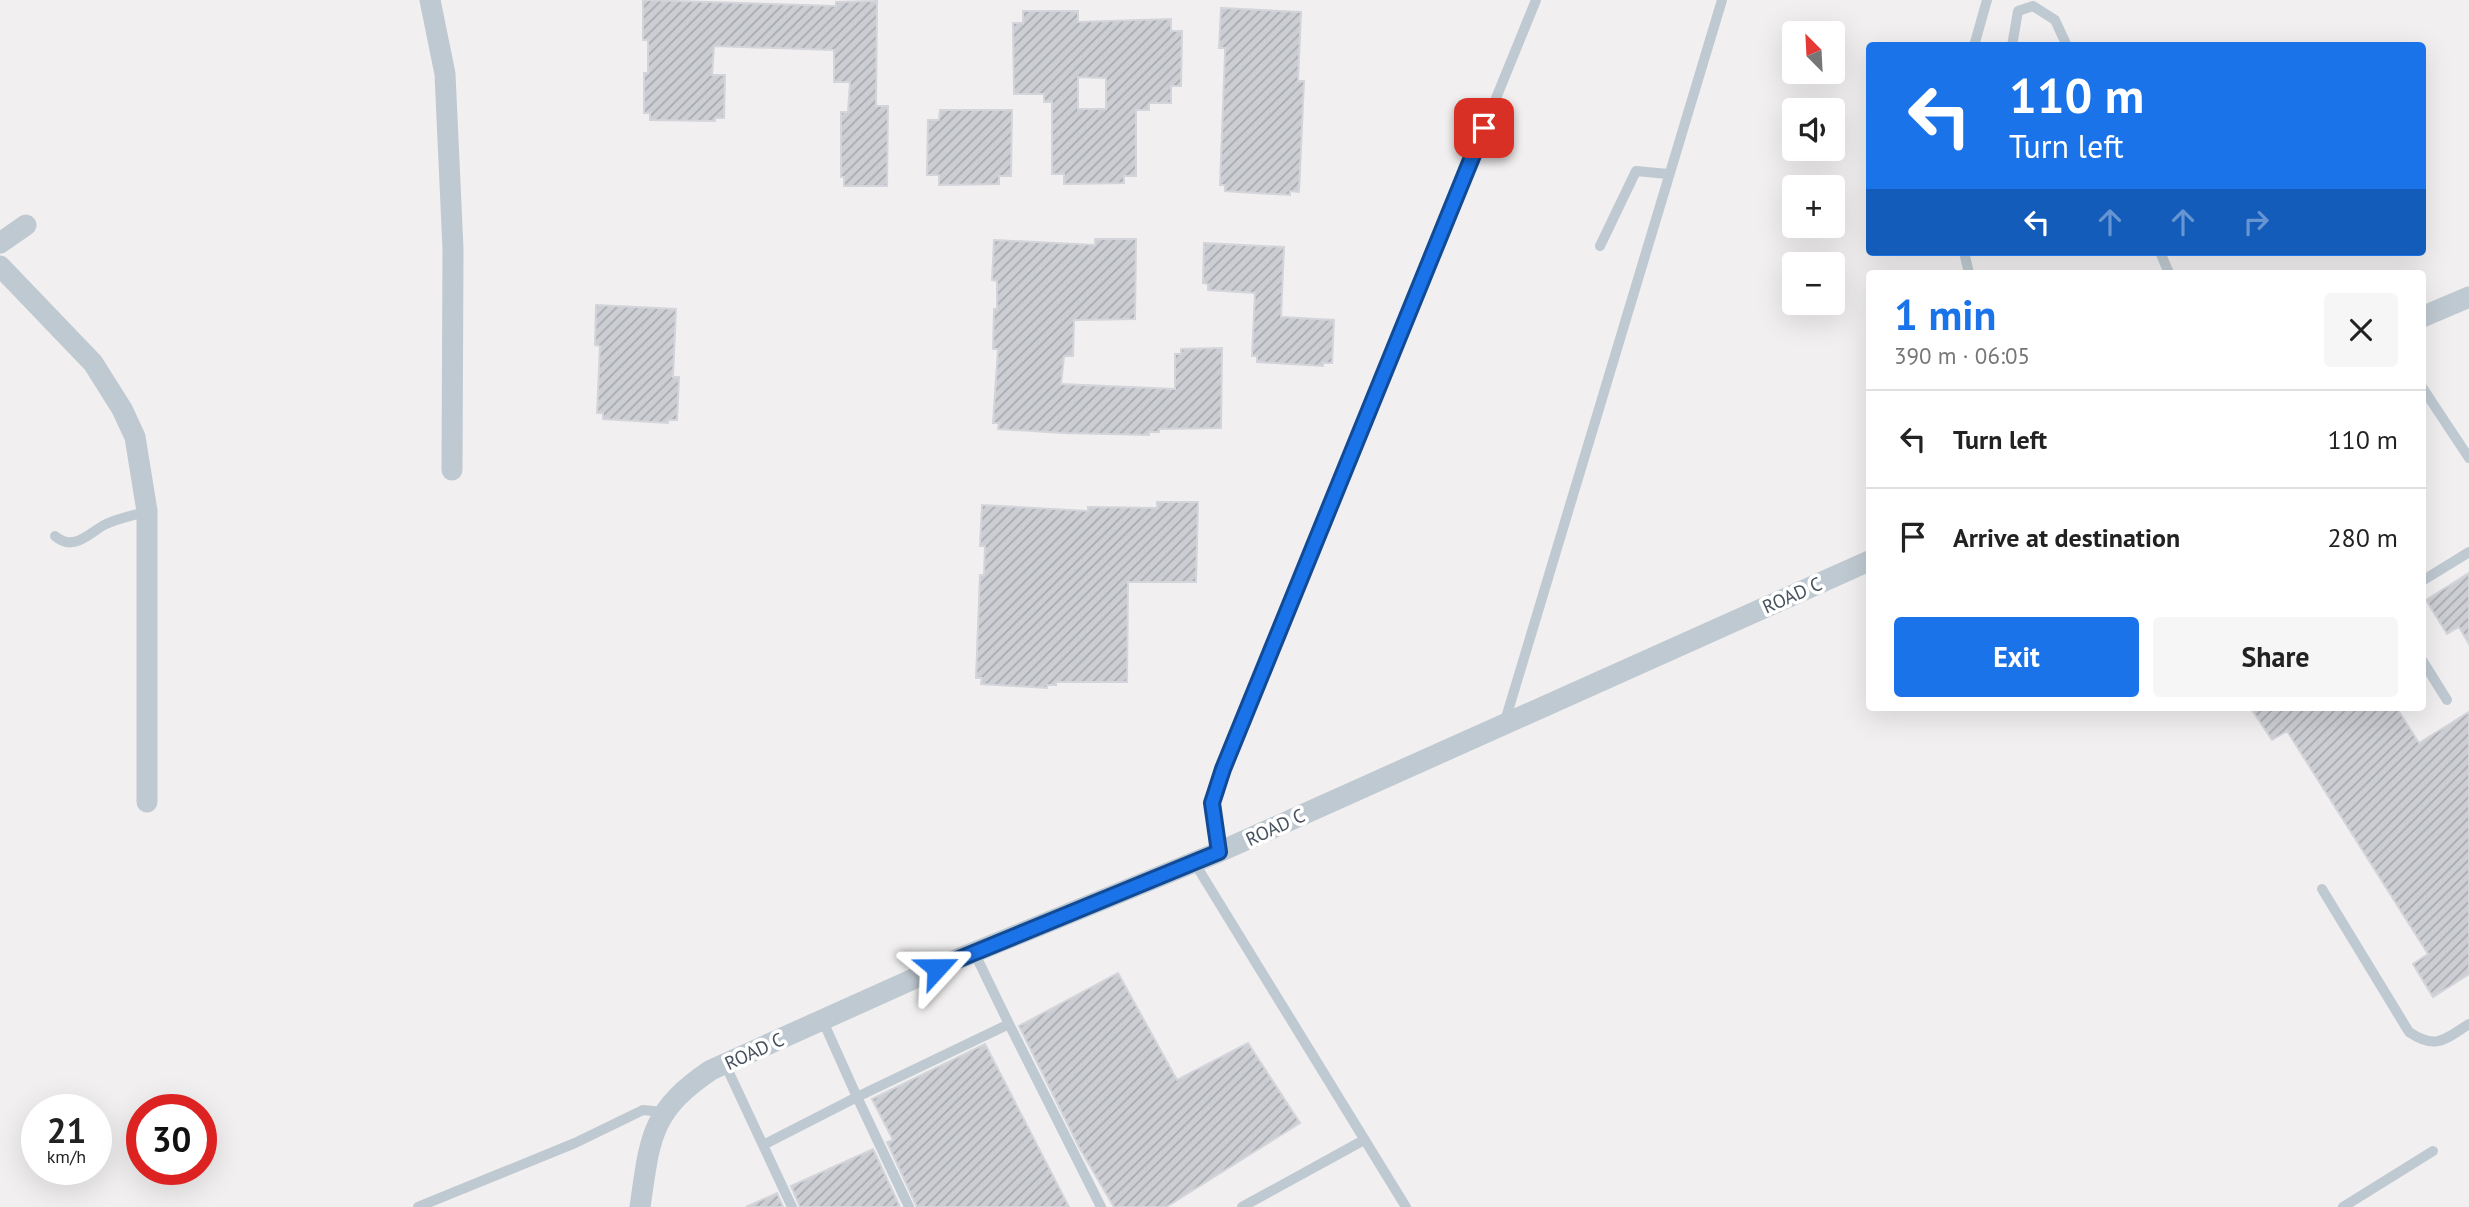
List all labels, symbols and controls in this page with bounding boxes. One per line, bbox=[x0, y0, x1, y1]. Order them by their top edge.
north arrow bbox=[1782, 21, 1844, 84]
map controls bbox=[1782, 21, 1845, 315]
text: 110 m bbox=[2009, 63, 2144, 127]
icon: left bbox=[1894, 70, 1985, 161]
pin bbox=[1454, 98, 1514, 158]
button: sound bbox=[1782, 98, 1845, 161]
icon: arrive bbox=[1465, 109, 1503, 147]
text: Turn left bbox=[2009, 125, 2124, 167]
button: + bbox=[1782, 175, 1845, 238]
icon: left bbox=[2018, 203, 2056, 241]
icon: ahead bbox=[2091, 203, 2129, 241]
icon: ahead bbox=[2164, 203, 2202, 241]
icon: right bbox=[2237, 203, 2275, 241]
button: − bbox=[1782, 252, 1845, 315]
text: 1 min bbox=[1894, 287, 1996, 342]
button: close bbox=[2324, 293, 2398, 367]
text: 390 m · 06:05 bbox=[1894, 341, 2030, 370]
icon: left bbox=[1894, 420, 1932, 458]
text: Turn left bbox=[1953, 423, 2047, 456]
text: 110 m bbox=[2327, 423, 2398, 456]
icon: arrive bbox=[1894, 518, 1932, 556]
text: Arrive at destination bbox=[1953, 521, 2180, 554]
text: 280 m bbox=[2327, 521, 2398, 554]
street label: ROAD C bbox=[1759, 571, 1826, 619]
button: Exit bbox=[1894, 617, 2139, 697]
button: Share bbox=[2153, 617, 2398, 697]
street label: ROAD C bbox=[1242, 803, 1309, 851]
position arrow bbox=[900, 931, 974, 1005]
street label: ROAD C bbox=[721, 1027, 788, 1075]
speed limit sign: 30 bbox=[126, 1094, 217, 1185]
text: 21 bbox=[47, 1107, 86, 1153]
text: km/h bbox=[47, 1145, 86, 1168]

